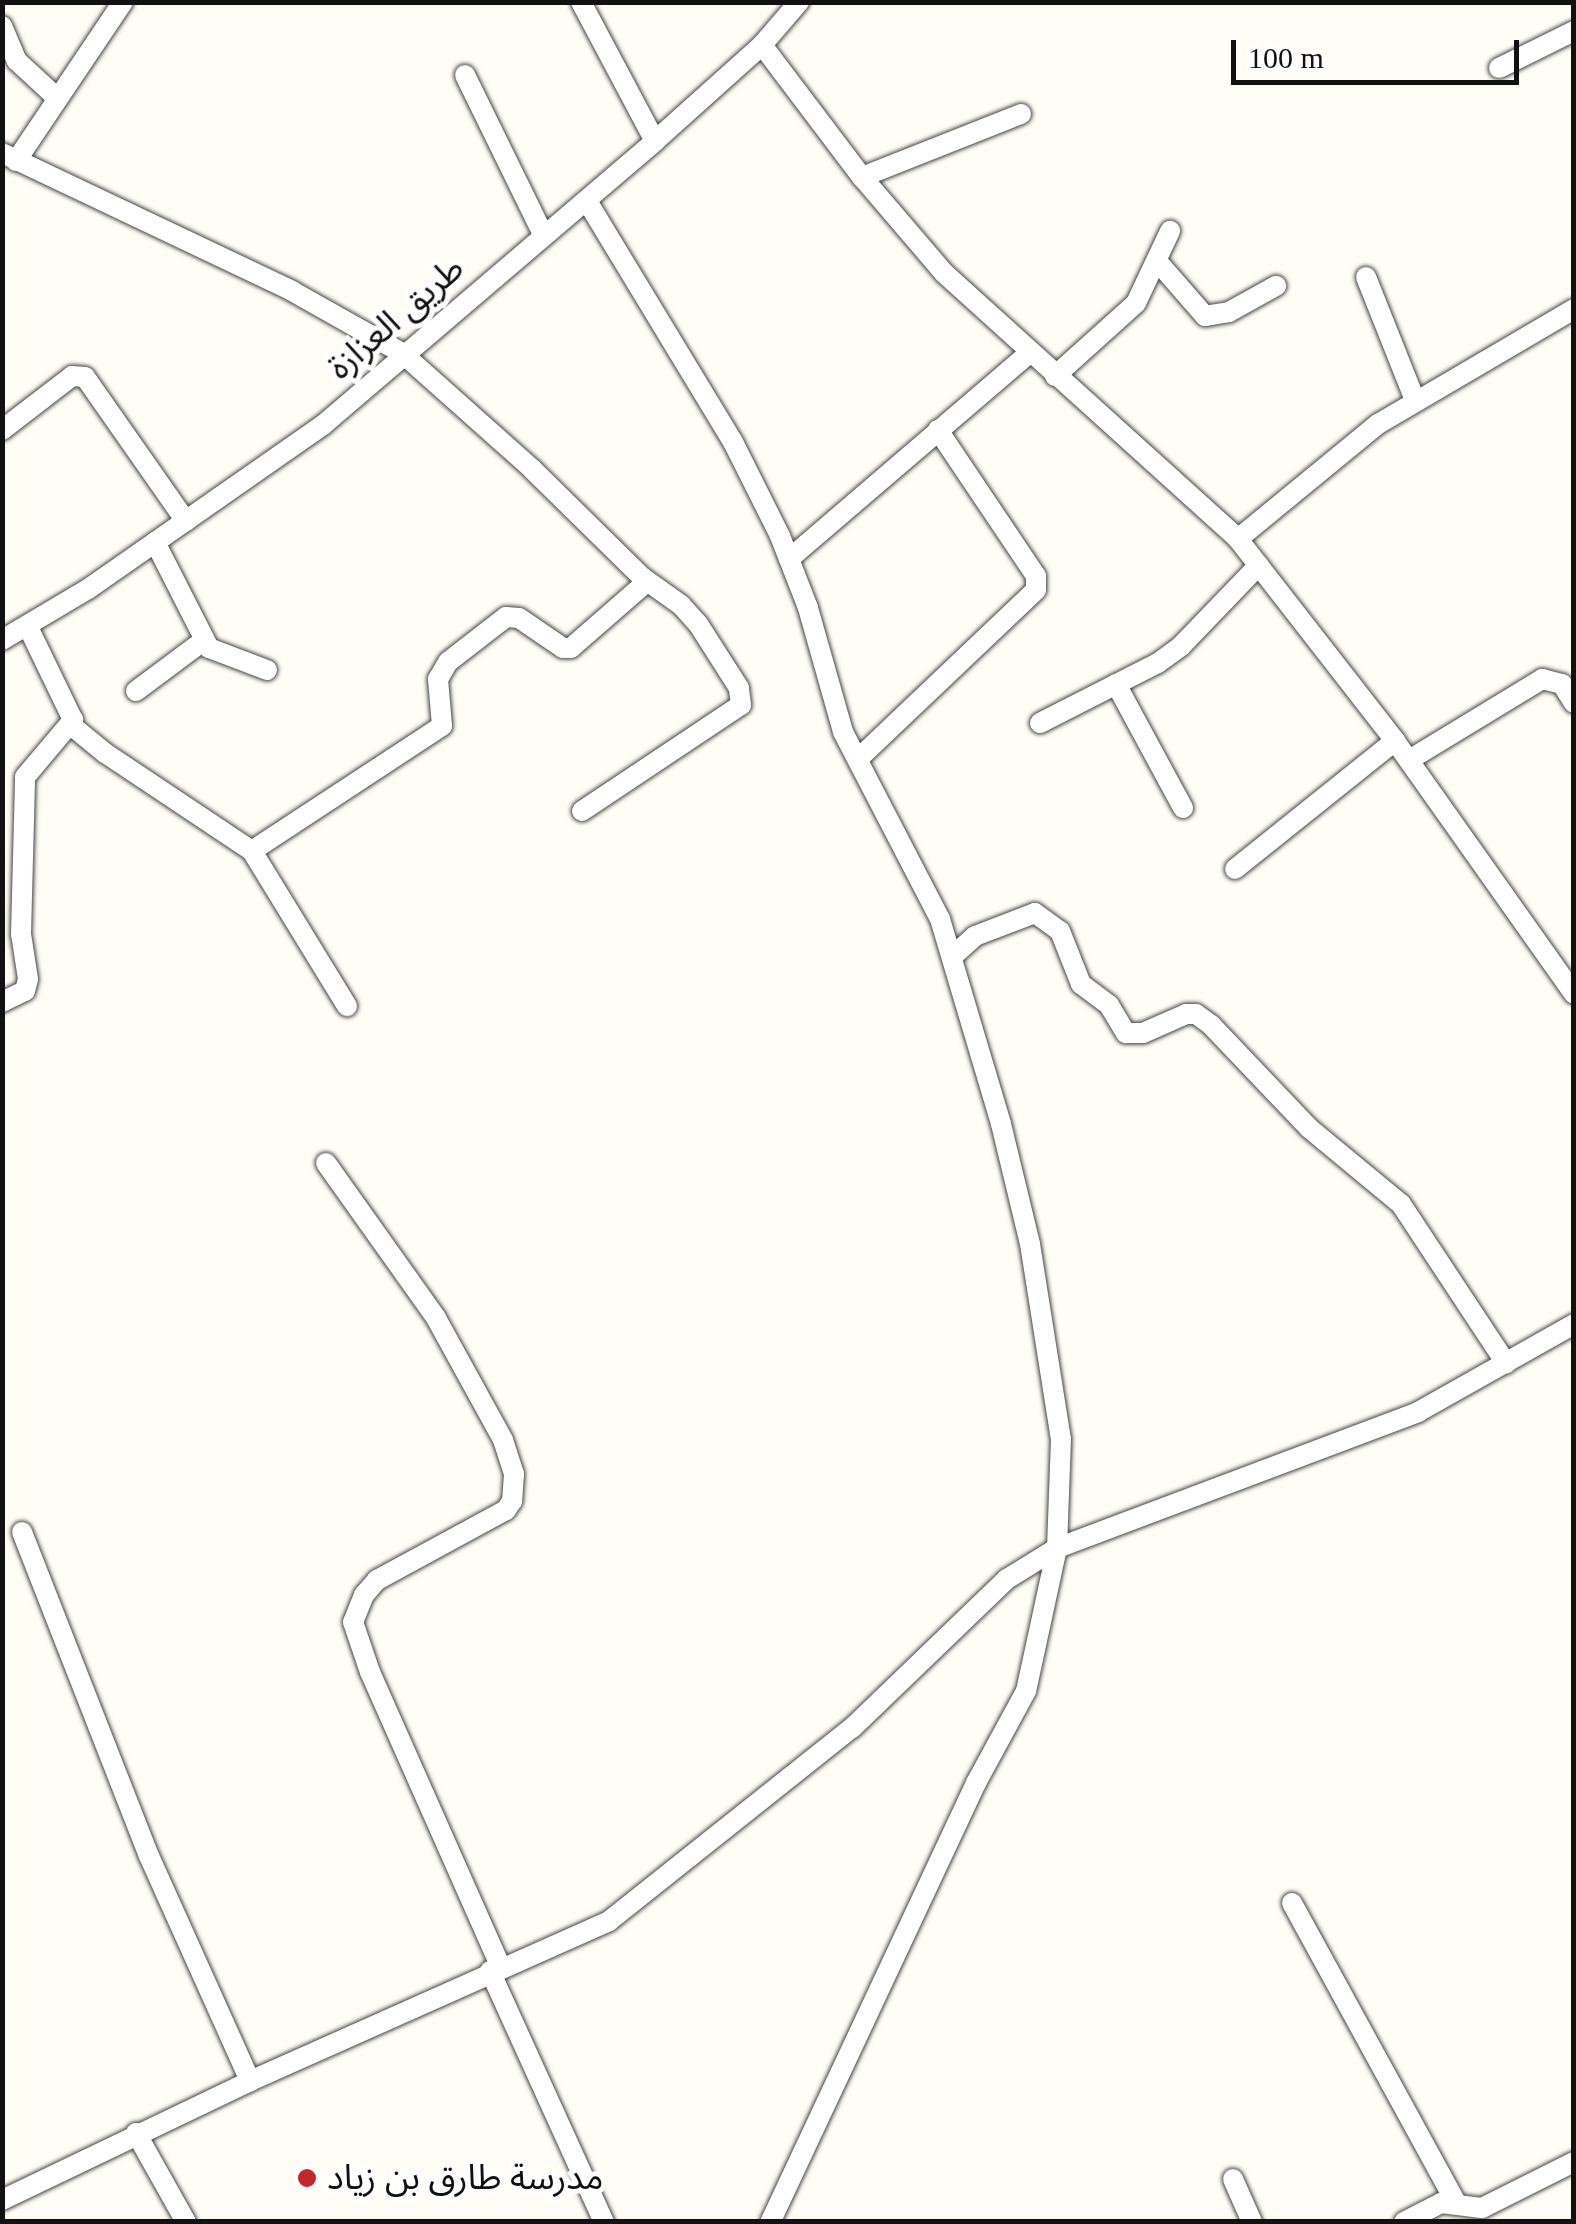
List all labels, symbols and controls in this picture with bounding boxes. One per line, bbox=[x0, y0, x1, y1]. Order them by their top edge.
scale bar bbox=[1236, 20, 1524, 82]
text: 100 m bbox=[1248, 41, 1324, 74]
street label: طريق العزازة bbox=[319, 248, 473, 388]
place label: مدرسة طارق بن زياد bbox=[327, 2157, 603, 2199]
marker: مدرسة طارق بن زياد bbox=[296, 2167, 318, 2189]

